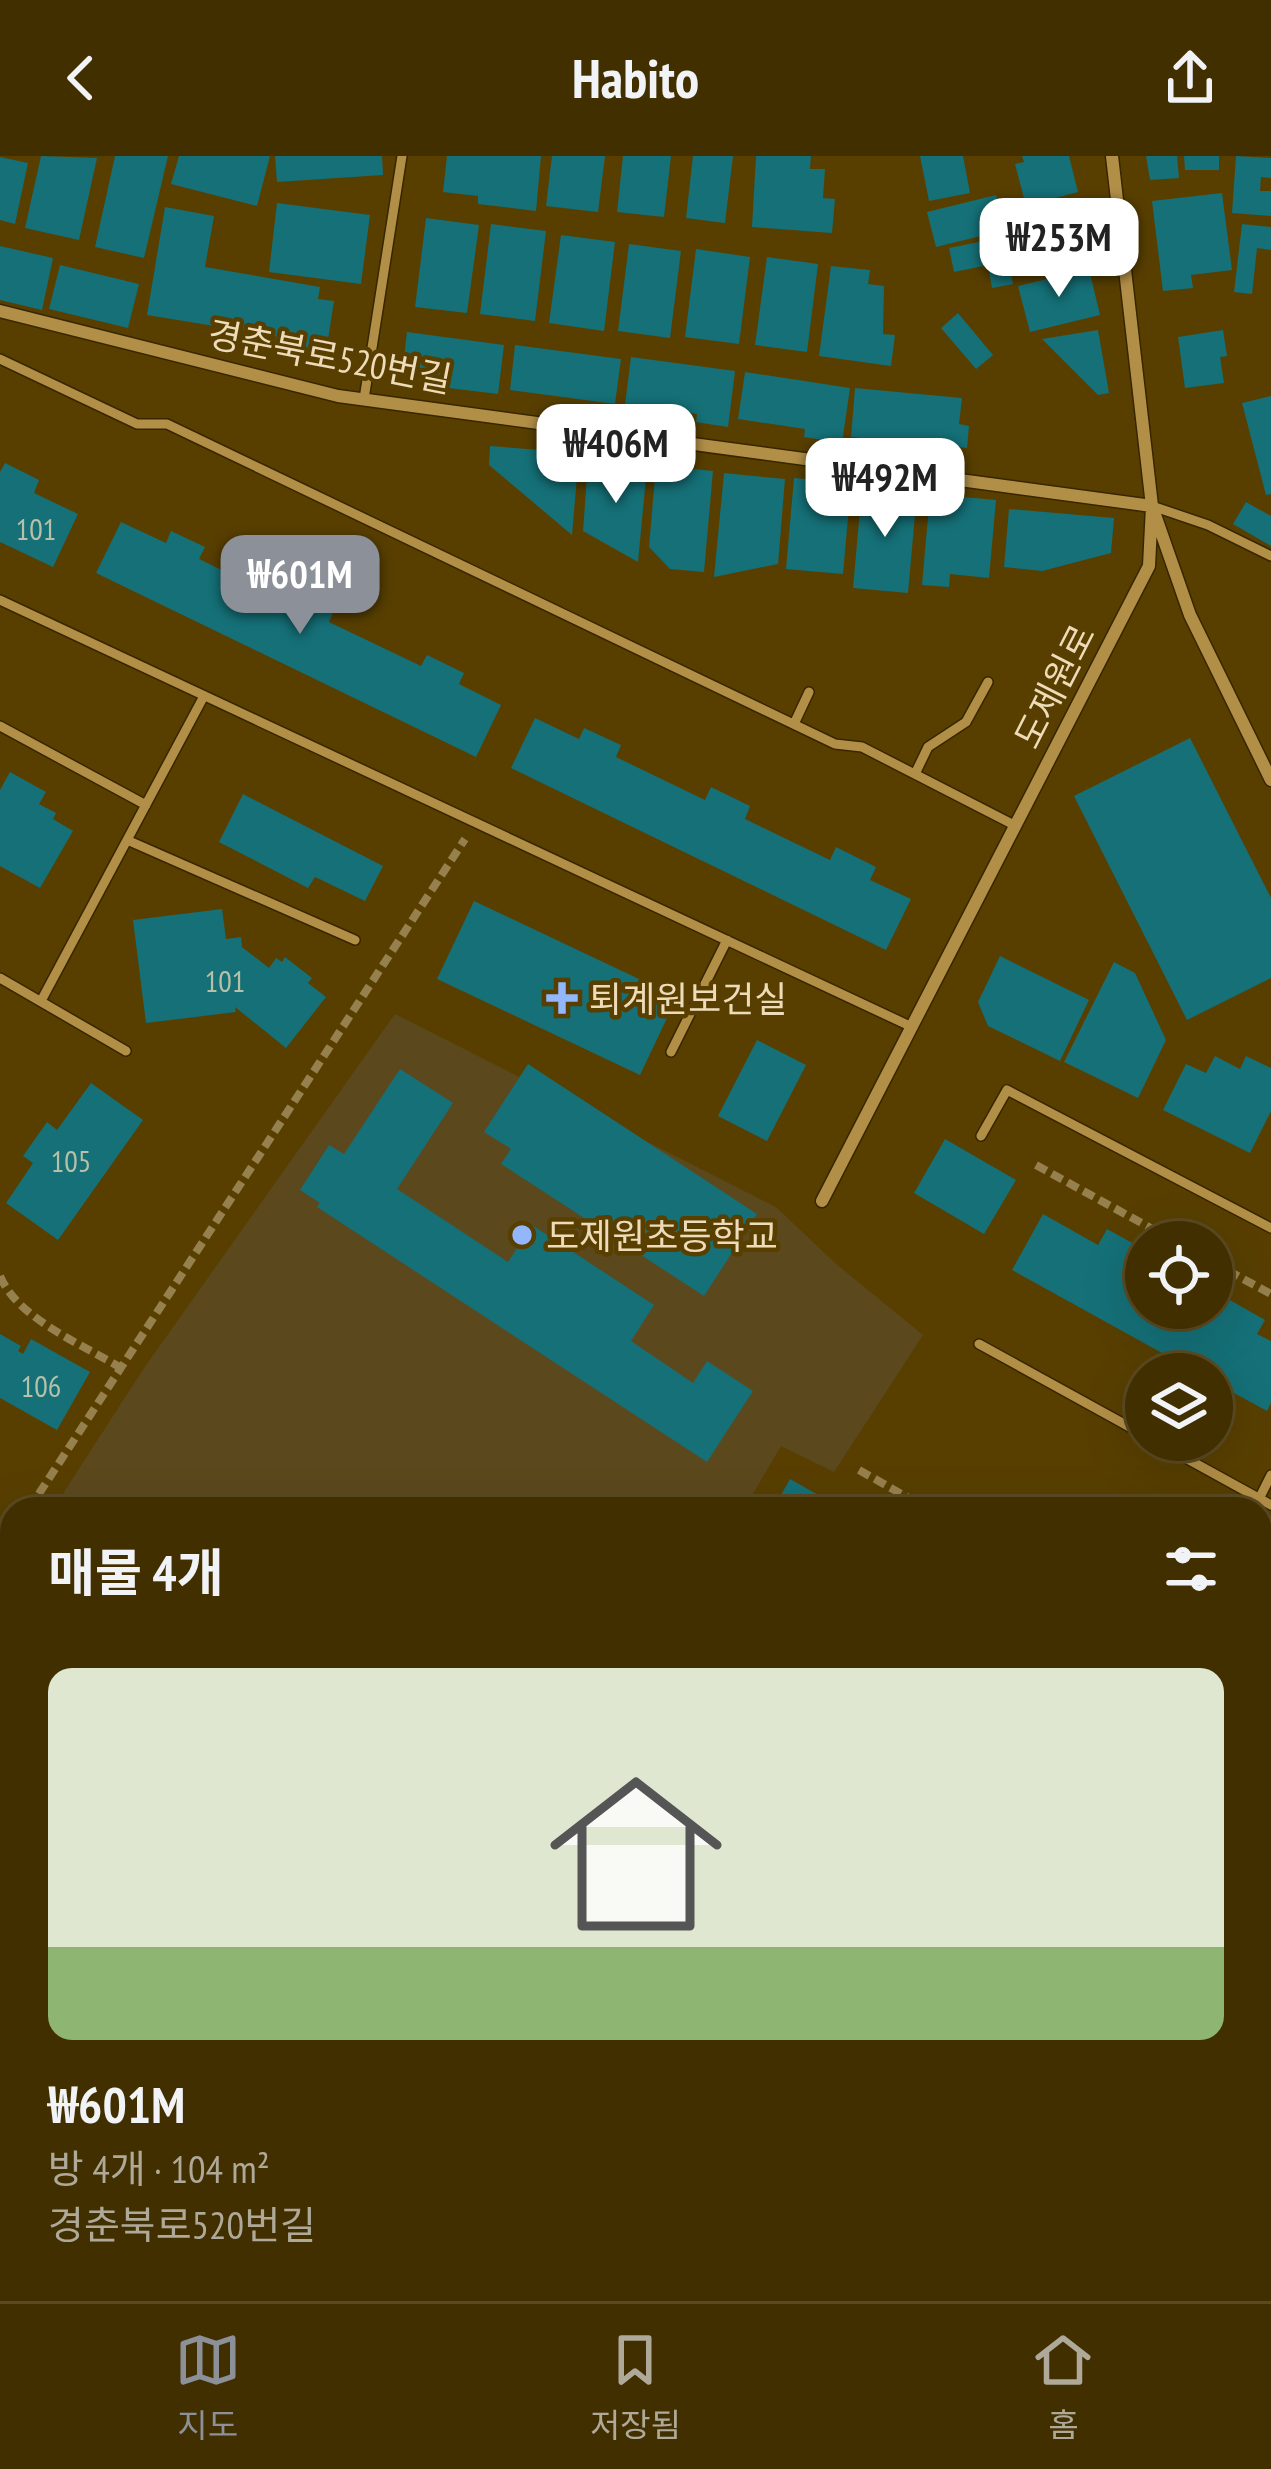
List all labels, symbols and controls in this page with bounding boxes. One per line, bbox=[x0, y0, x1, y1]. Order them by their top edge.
text: Habito bbox=[572, 43, 699, 113]
icon: back bbox=[48, 45, 114, 111]
icon: share bbox=[1157, 45, 1223, 111]
pin: ₩253M bbox=[975, 198, 1143, 300]
text: ₩253M bbox=[1007, 211, 1111, 262]
street label: 경춘북로520번길 bbox=[204, 309, 456, 403]
pin: ₩406M bbox=[532, 404, 700, 506]
text: ₩406M bbox=[564, 417, 668, 468]
pin: ₩492M bbox=[801, 438, 969, 540]
text: ₩492M bbox=[833, 451, 937, 502]
house number: 101 bbox=[16, 509, 56, 548]
pin: ₩601M bbox=[216, 535, 384, 637]
text: ₩601M bbox=[248, 548, 352, 599]
street label: 도제원로 bbox=[1003, 616, 1105, 756]
house number: 101 bbox=[205, 961, 245, 1000]
place label: 퇴계원보건실 bbox=[589, 975, 788, 1022]
marker: 퇴계원보건실 bbox=[546, 982, 578, 1014]
house number: 105 bbox=[51, 1141, 91, 1180]
place label: 도제원초등학교 bbox=[546, 1212, 778, 1259]
map controls bbox=[1125, 1221, 1233, 1461]
button: locate bbox=[1125, 1221, 1233, 1329]
marker: 도제원초등학교 bbox=[509, 1222, 535, 1248]
button: layers bbox=[1125, 1353, 1233, 1461]
house number: 106 bbox=[21, 1366, 61, 1405]
icon: filters bbox=[1158, 1536, 1224, 1602]
text: 매물 4개 bbox=[48, 1539, 224, 1605]
icon: home bbox=[528, 1746, 744, 1962]
text: ₩601M bbox=[48, 2071, 185, 2137]
text: 방 4개 · 104 m² bbox=[48, 2143, 270, 2194]
text: 경춘북로520번길 bbox=[48, 2199, 316, 2250]
tab: 지도 bbox=[175, 2327, 241, 2447]
tab: 저장됨 bbox=[590, 2327, 681, 2447]
tab: 홈 bbox=[1030, 2327, 1096, 2447]

